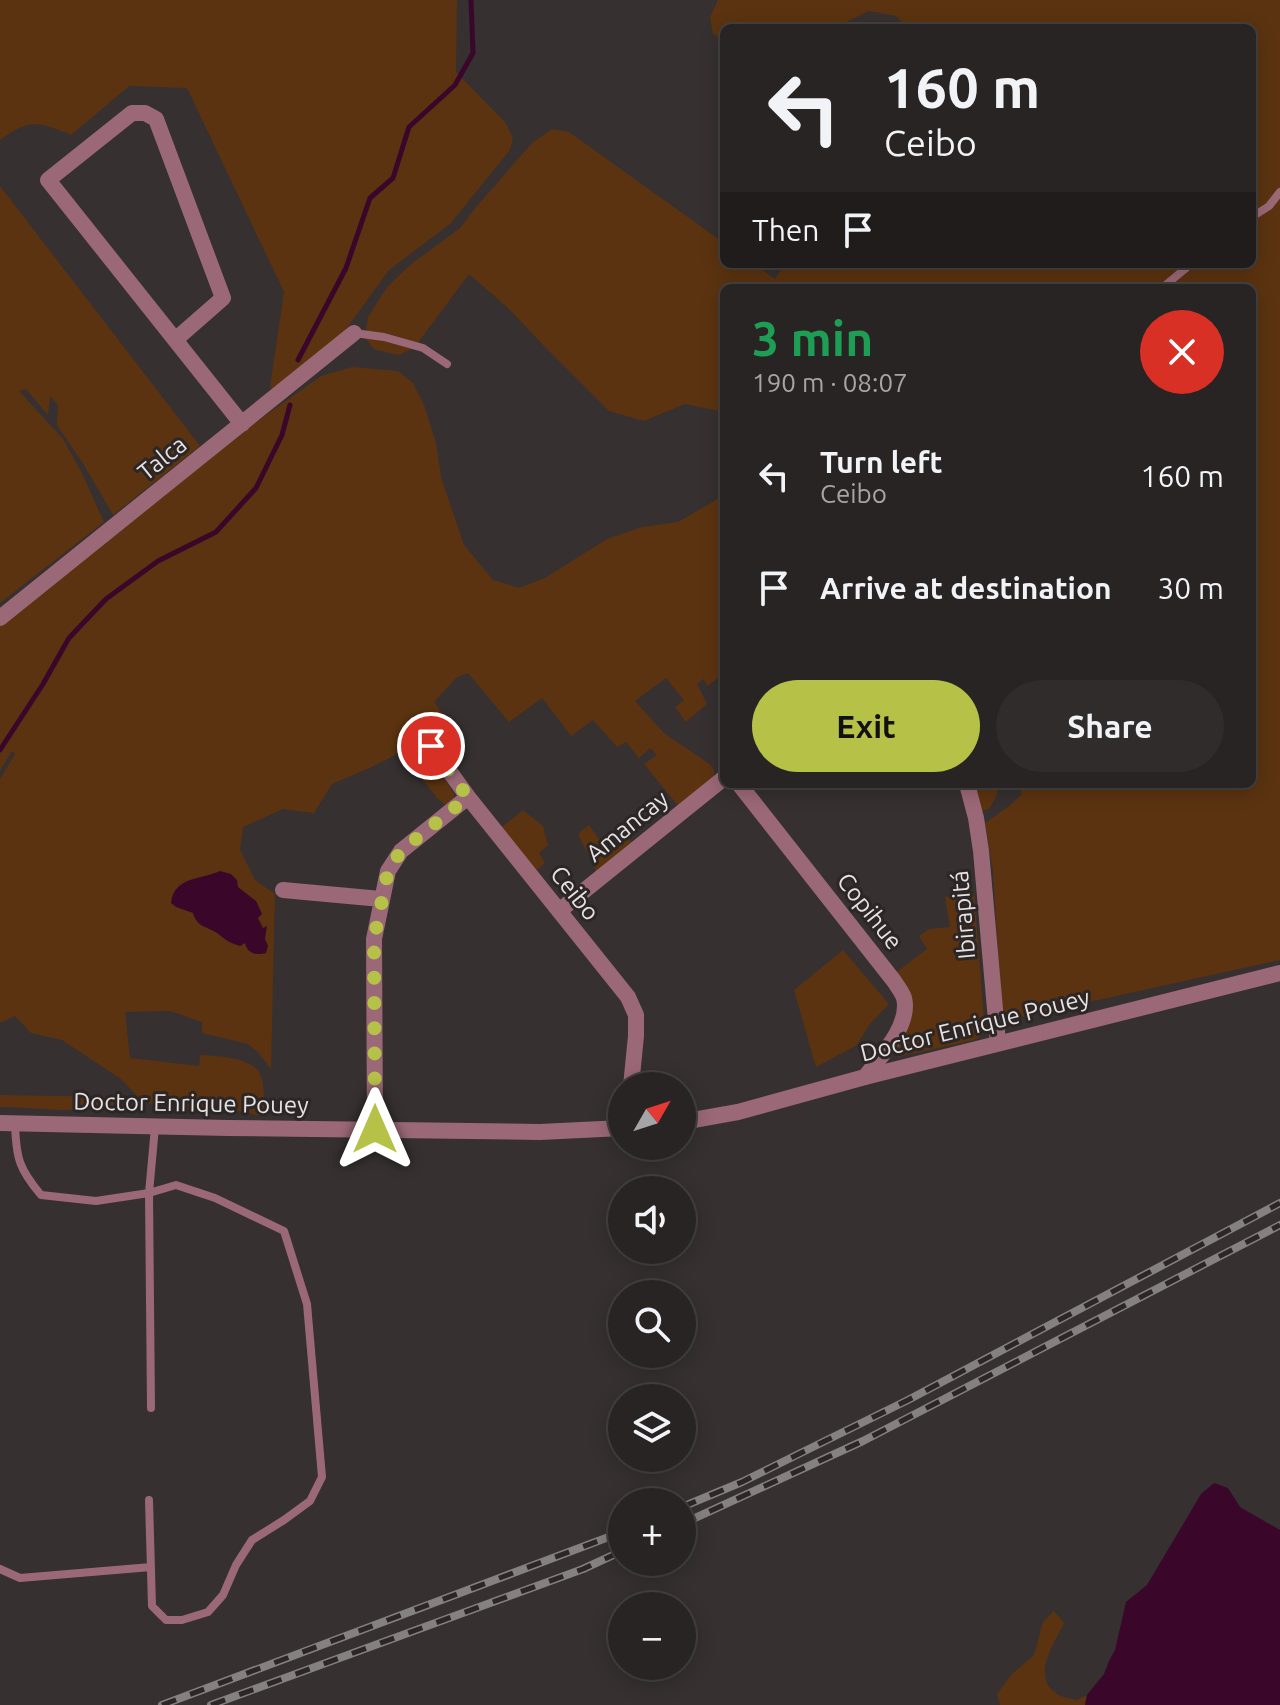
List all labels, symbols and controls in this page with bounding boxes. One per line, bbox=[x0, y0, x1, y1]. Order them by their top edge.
icon: left bbox=[752, 56, 856, 160]
text: 160 m bbox=[884, 56, 1040, 119]
text: Ceibo bbox=[884, 122, 977, 163]
icon: arrive bbox=[836, 208, 880, 252]
text: Then bbox=[752, 213, 820, 247]
button: close bbox=[1140, 310, 1224, 394]
text: 3 min bbox=[752, 311, 873, 365]
text: 190 m · 08:07 bbox=[752, 368, 908, 397]
street label: Talca bbox=[132, 430, 192, 486]
text: Turn left bbox=[820, 445, 942, 479]
icon: left bbox=[752, 454, 796, 498]
text: 160 m bbox=[1140, 459, 1224, 493]
text: Ceibo bbox=[820, 479, 887, 508]
icon: arrive bbox=[752, 566, 796, 610]
text: Arrive at destination bbox=[820, 571, 1112, 605]
text: 30 m bbox=[1157, 571, 1224, 605]
button: Exit bbox=[752, 680, 980, 772]
button: Share bbox=[996, 680, 1224, 772]
pin bbox=[397, 712, 465, 780]
icon: arrive bbox=[409, 724, 453, 768]
street label: Amancay bbox=[581, 785, 674, 867]
street label: Ceibo bbox=[545, 860, 605, 926]
street label: Copihue bbox=[832, 868, 908, 954]
street label: Ibirapitá bbox=[946, 869, 980, 961]
street label: Doctor Enrique Pouey bbox=[858, 983, 1093, 1067]
north arrow bbox=[608, 1072, 696, 1160]
map controls bbox=[608, 1072, 696, 1680]
street label: Doctor Enrique Pouey bbox=[73, 1087, 309, 1119]
position arrow bbox=[333, 1087, 417, 1171]
button: sound bbox=[608, 1176, 696, 1264]
button: search bbox=[608, 1280, 696, 1368]
button: layers bbox=[608, 1384, 696, 1472]
button: + bbox=[608, 1488, 696, 1576]
button: − bbox=[608, 1592, 696, 1680]

